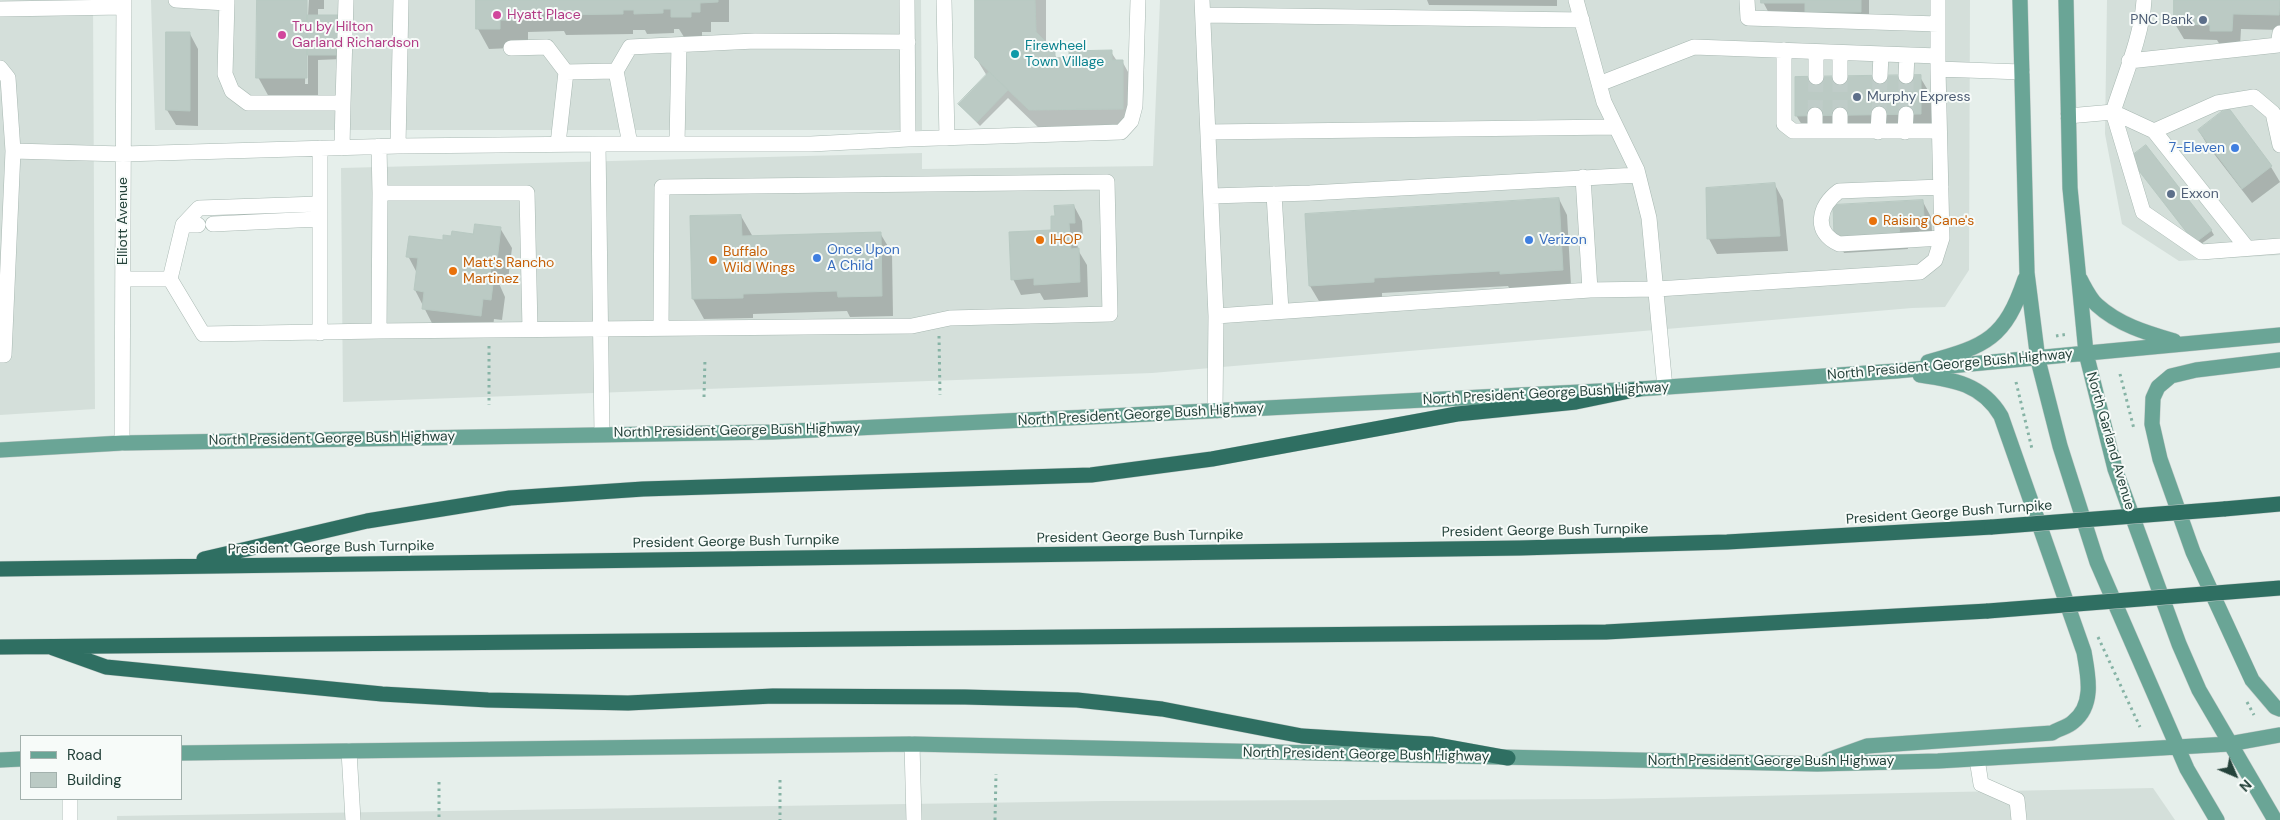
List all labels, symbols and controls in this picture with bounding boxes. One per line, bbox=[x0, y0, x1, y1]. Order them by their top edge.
place label: Hyatt Place bbox=[507, 7, 581, 23]
marker: Hyatt Place bbox=[491, 9, 503, 21]
place label: PNC Bank bbox=[2130, 12, 2193, 28]
marker: PNC Bank bbox=[2197, 14, 2209, 26]
place label: Tru by Hilton Garland Richardson bbox=[292, 19, 419, 52]
marker: Tru by Hilton Garland Richardson bbox=[276, 29, 288, 41]
place label: Firewheel Town Village bbox=[1025, 38, 1104, 70]
marker: Firewheel Town Village bbox=[1009, 48, 1021, 60]
place label: Murphy Express bbox=[1867, 89, 1971, 105]
marker: Murphy Express bbox=[1851, 91, 1863, 103]
place label: 7-Eleven bbox=[2169, 140, 2225, 156]
marker: 7-Eleven bbox=[2229, 142, 2241, 154]
street label: Elliott Avenue bbox=[115, 177, 131, 265]
place label: Exxon bbox=[2181, 186, 2219, 202]
marker: Exxon bbox=[2165, 188, 2177, 200]
place label: Raising Cane's bbox=[1883, 213, 1974, 229]
marker: Raising Cane's bbox=[1867, 215, 1879, 227]
place label: IHOP bbox=[1050, 232, 1082, 248]
place label: Verizon bbox=[1539, 232, 1587, 248]
marker: IHOP bbox=[1034, 234, 1046, 246]
marker: Verizon bbox=[1523, 234, 1535, 246]
place label: Once Upon A Child bbox=[827, 242, 900, 274]
place label: Buffalo Wild Wings bbox=[723, 244, 795, 276]
marker: Once Upon A Child bbox=[811, 252, 823, 264]
marker: Buffalo Wild Wings bbox=[707, 254, 719, 266]
place label: Matt's Rancho Martinez bbox=[463, 255, 554, 288]
marker: Matt's Rancho Martinez bbox=[447, 265, 459, 277]
street label: North President George Bush Highway bbox=[1826, 346, 2074, 384]
street label: North Garland Avenue bbox=[2082, 370, 2138, 512]
street label: North President George Bush Highway bbox=[1422, 379, 1670, 409]
street label: North President George Bush Highway bbox=[1017, 400, 1265, 430]
street label: North President George Bush Highway bbox=[614, 420, 860, 442]
street label: North President George Bush Highway bbox=[209, 428, 455, 450]
street label: President George Bush Turnpike bbox=[1845, 497, 2053, 529]
street label: President George Bush Turnpike bbox=[1442, 521, 1648, 541]
street label: President George Bush Turnpike bbox=[1037, 527, 1243, 547]
street label: President George Bush Turnpike bbox=[633, 532, 839, 552]
street label: President George Bush Turnpike bbox=[228, 538, 434, 558]
legend bbox=[20, 735, 182, 800]
street label: North President George Bush Highway bbox=[1243, 744, 1489, 766]
text: Road bbox=[67, 745, 102, 765]
north arrow bbox=[2210, 750, 2260, 800]
street label: North President George Bush Highway bbox=[1648, 753, 1894, 769]
text: Building bbox=[67, 770, 122, 790]
text: N bbox=[2236, 776, 2256, 796]

